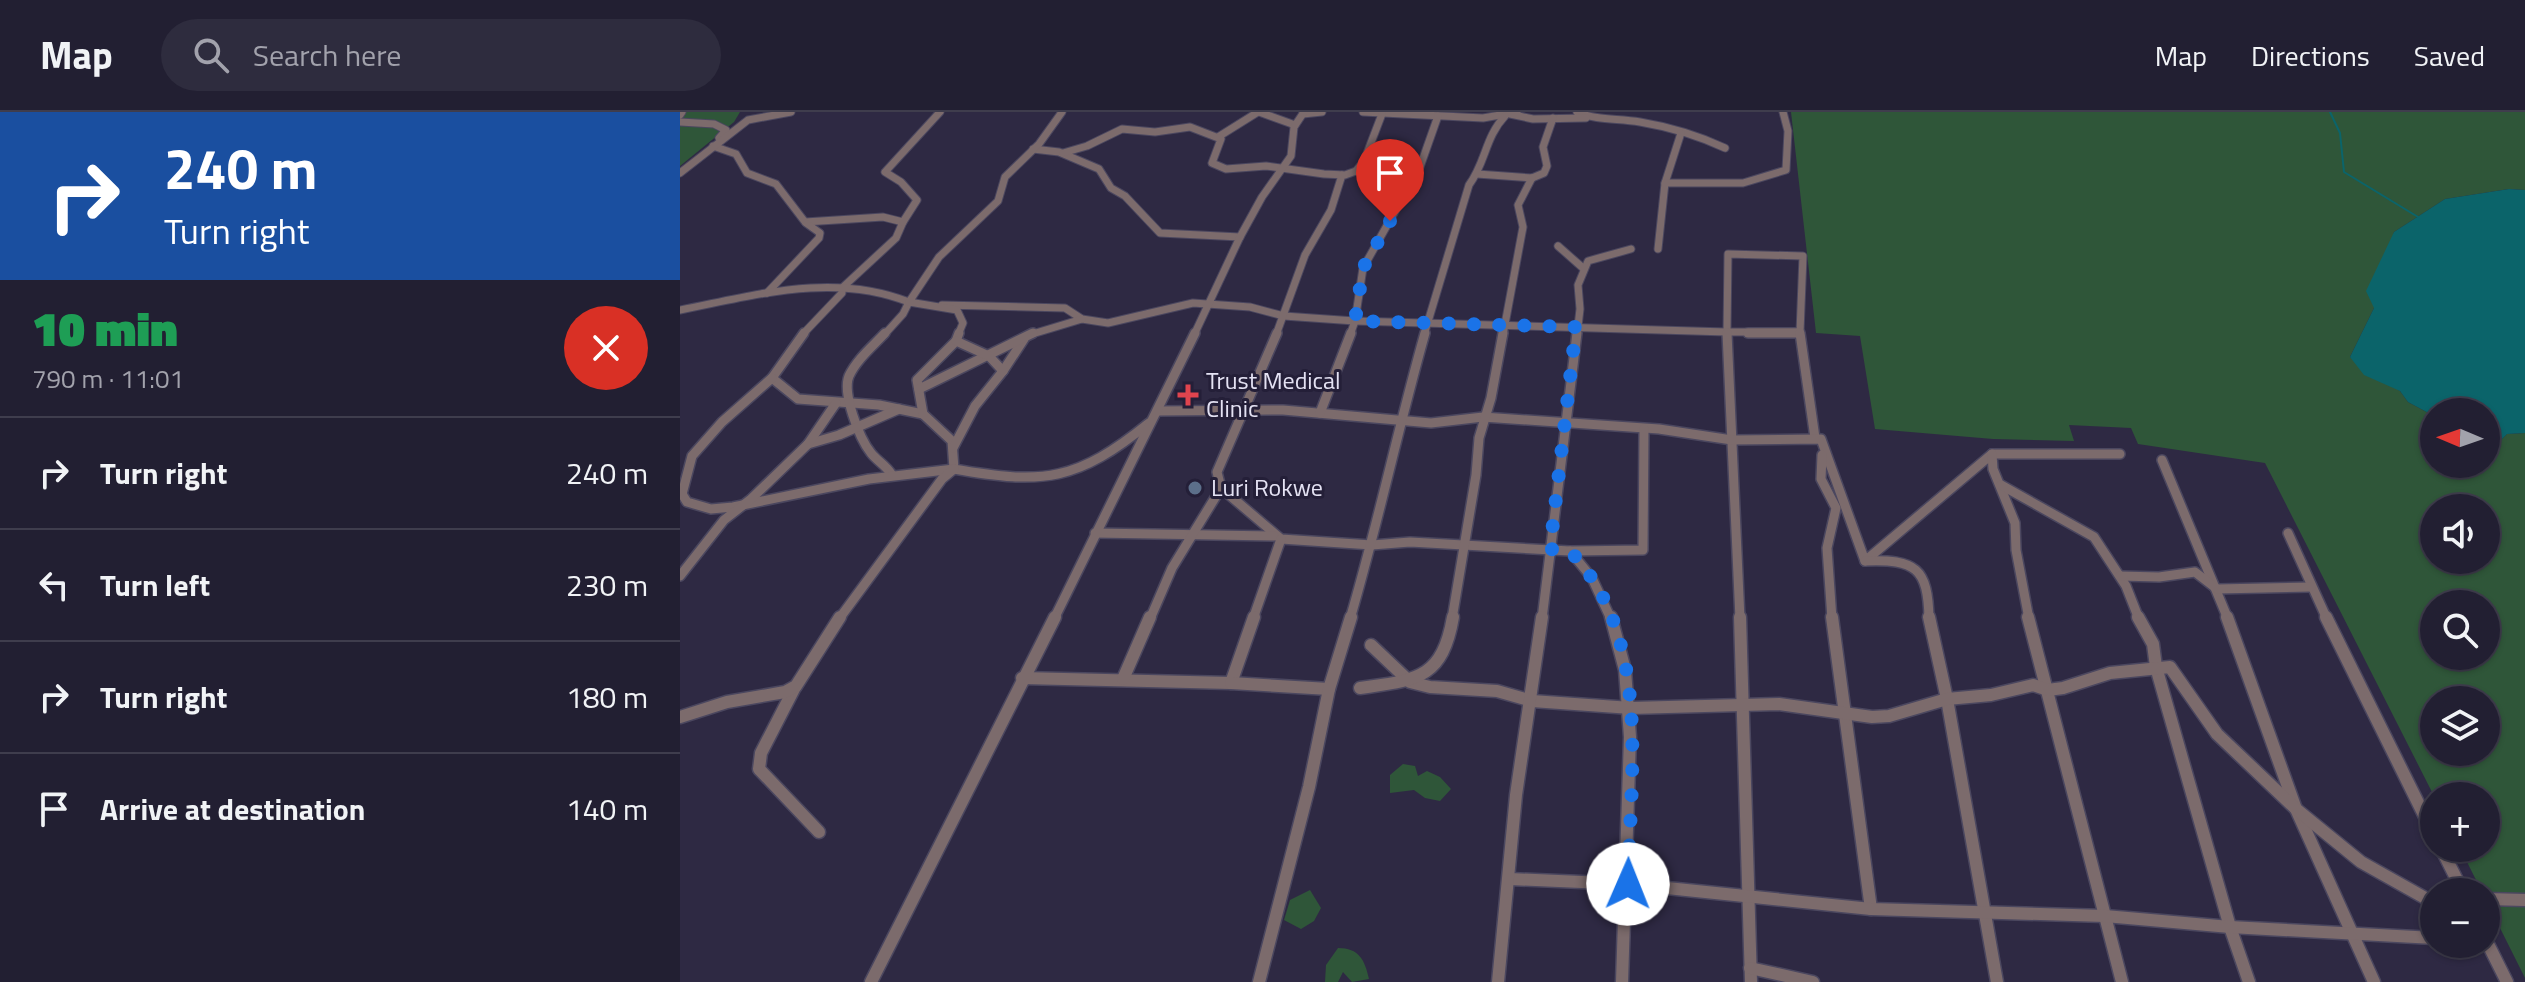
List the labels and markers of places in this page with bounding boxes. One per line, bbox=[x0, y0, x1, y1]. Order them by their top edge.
pin bbox=[1356, 139, 1424, 221]
place label: Trust Medical Clinic bbox=[1206, 362, 1341, 426]
marker: Trust Medical Clinic bbox=[1177, 384, 1199, 406]
place label: Luri Rokwe bbox=[1211, 469, 1323, 505]
marker: Luri Rokwe bbox=[1186, 479, 1204, 497]

